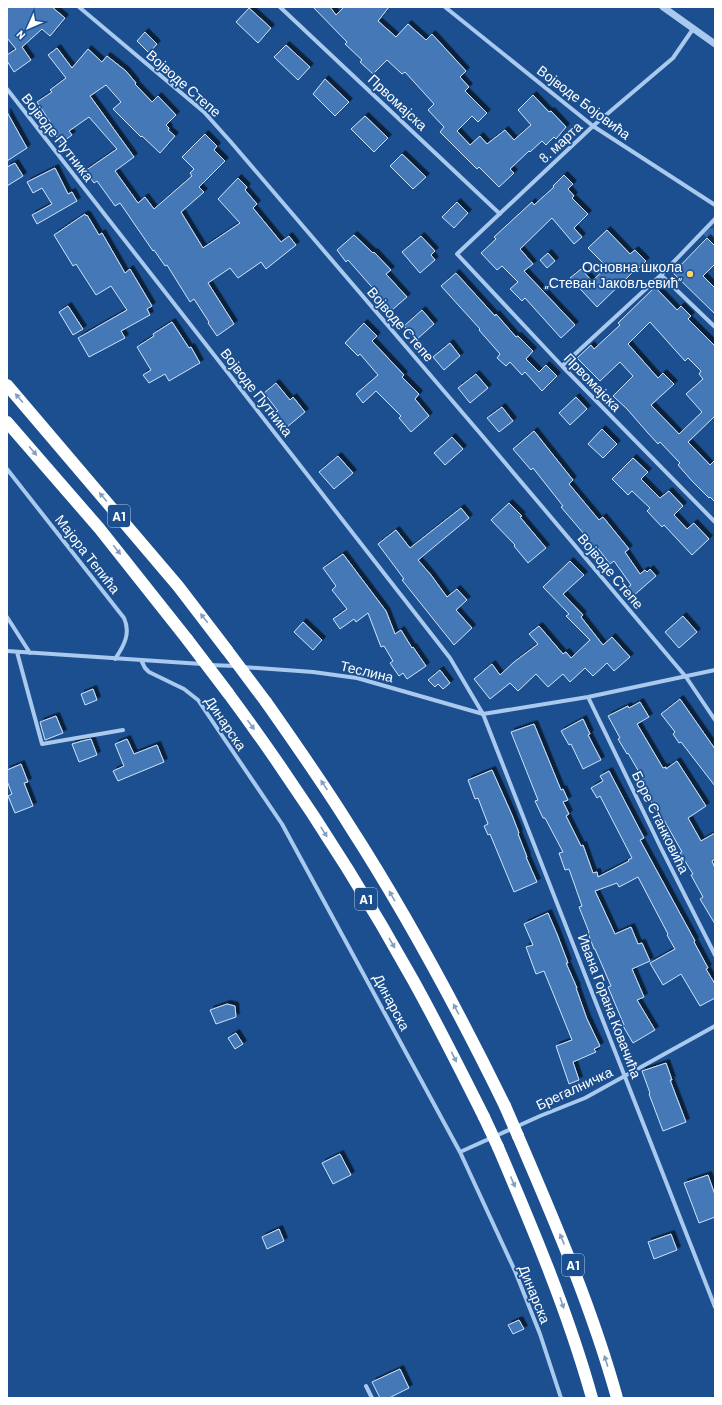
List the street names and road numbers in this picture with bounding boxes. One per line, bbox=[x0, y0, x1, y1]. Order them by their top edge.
street label: Војводе Степе bbox=[143, 46, 225, 120]
street label: Војводе Бојовића bbox=[534, 61, 634, 143]
street label: Првомајска bbox=[365, 70, 431, 134]
street label: Војводе Путника bbox=[18, 90, 98, 185]
street label: 8. марта bbox=[535, 118, 585, 166]
street label: Војводе Степе bbox=[364, 283, 438, 365]
street label: Војводе Путника bbox=[217, 345, 297, 440]
street label: Првомајска bbox=[561, 349, 625, 415]
road number: A1 bbox=[108, 505, 130, 527]
street label: Мајора Тепића bbox=[52, 511, 124, 597]
street label: Војводе Степе bbox=[575, 530, 648, 612]
street label: Теслина bbox=[339, 657, 395, 685]
street label: Динарска bbox=[202, 693, 250, 754]
street label: Боре Станковића bbox=[629, 768, 693, 876]
road number: A1 bbox=[355, 888, 377, 910]
street label: Ивана Горана Ковачића bbox=[575, 931, 645, 1081]
street label: Динарска bbox=[370, 971, 414, 1033]
street label: Брегалничка bbox=[533, 1063, 615, 1113]
road number: A1 bbox=[562, 1254, 584, 1276]
street label: Динарска bbox=[516, 1262, 555, 1326]

